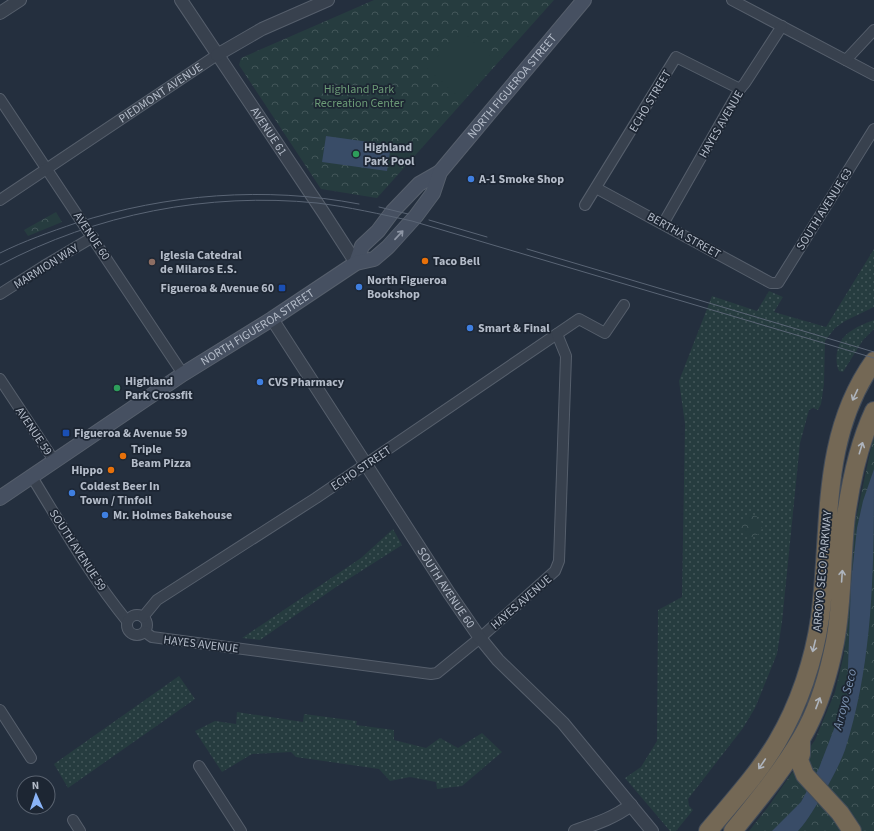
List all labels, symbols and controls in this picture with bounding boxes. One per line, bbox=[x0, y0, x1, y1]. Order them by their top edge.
street label: NORTH FIGUEROA STREET bbox=[463, 30, 561, 142]
street label: PIEDMONT AVENUE bbox=[115, 59, 206, 127]
street label: ECHO STREET bbox=[625, 66, 676, 136]
park label: Highland Park Recreation Center bbox=[314, 81, 405, 112]
street label: HAYES AVENUE bbox=[695, 87, 748, 161]
street label: AVENUE 61 bbox=[246, 104, 291, 159]
place label: Highland Park Pool bbox=[364, 139, 415, 170]
marker: Highland Park Pool bbox=[351, 149, 361, 159]
street label: SOUTH AVENUE 63 bbox=[792, 165, 856, 254]
place label: A-1 Smoke Shop bbox=[478, 171, 564, 188]
marker: A-1 Smoke Shop bbox=[466, 174, 476, 184]
street label: BERTHA STREET bbox=[644, 208, 724, 263]
street label: AVENUE 60 bbox=[69, 209, 114, 264]
one-way arrow bbox=[395, 230, 404, 240]
street label: MARMION WAY bbox=[11, 240, 82, 293]
place label: Iglesia Catedral de Milaros E.S. bbox=[160, 247, 242, 278]
place label: Taco Bell bbox=[433, 253, 480, 270]
marker: Taco Bell bbox=[420, 256, 430, 266]
marker: Iglesia Catedral de Milaros E.S. bbox=[147, 257, 157, 267]
place label: North Figueroa Bookshop bbox=[367, 272, 447, 303]
place label: Figueroa & Avenue 60 bbox=[161, 280, 274, 297]
marker: North Figueroa Bookshop bbox=[354, 282, 364, 292]
marker: Figueroa & Avenue 60 bbox=[277, 283, 287, 293]
street label: NORTH FIGUEROA STREET bbox=[198, 285, 318, 370]
place label: Smart & Final bbox=[478, 320, 550, 337]
marker: Smart & Final bbox=[465, 323, 475, 333]
place label: Highland Park Crossfit bbox=[125, 373, 193, 404]
place label: CVS Pharmacy bbox=[268, 374, 345, 391]
marker: CVS Pharmacy bbox=[255, 377, 265, 387]
marker: Highland Park Crossfit bbox=[112, 383, 122, 393]
one-way arrow bbox=[850, 388, 858, 400]
street label: AVENUE 59 bbox=[11, 404, 56, 459]
place label: Figueroa & Avenue 59 bbox=[74, 425, 187, 442]
marker: Figueroa & Avenue 59 bbox=[61, 428, 71, 438]
place label: Triple Beam Pizza bbox=[131, 441, 191, 472]
one-way arrow bbox=[858, 441, 865, 454]
street label: ECHO STREET bbox=[328, 442, 395, 495]
marker: Triple Beam Pizza bbox=[118, 451, 128, 461]
place label: Hippo bbox=[71, 462, 103, 479]
marker: Hippo bbox=[106, 465, 116, 475]
place label: Coldest Beer In Town / Tinfoil bbox=[80, 478, 160, 509]
marker: Coldest Beer In Town / Tinfoil bbox=[67, 488, 77, 498]
street label: SOUTH AVENUE 59 bbox=[45, 506, 110, 594]
place label: Mr. Holmes Bakehouse bbox=[113, 507, 232, 524]
marker: Mr. Holmes Bakehouse bbox=[100, 510, 110, 520]
street label: ARROYO SECO PARKWAY bbox=[809, 510, 836, 632]
street label: SOUTH AVENUE 60 bbox=[413, 544, 479, 632]
one-way arrow bbox=[839, 570, 846, 583]
street label: HAYES AVENUE bbox=[487, 571, 555, 634]
street label: HAYES AVENUE bbox=[162, 631, 240, 658]
one-way arrow bbox=[810, 639, 817, 652]
water label: Arroyo Seco bbox=[828, 667, 861, 732]
one-way arrow bbox=[815, 698, 822, 710]
one-way arrow bbox=[758, 758, 766, 769]
north arrow bbox=[16, 775, 56, 815]
text: N bbox=[31, 778, 40, 793]

